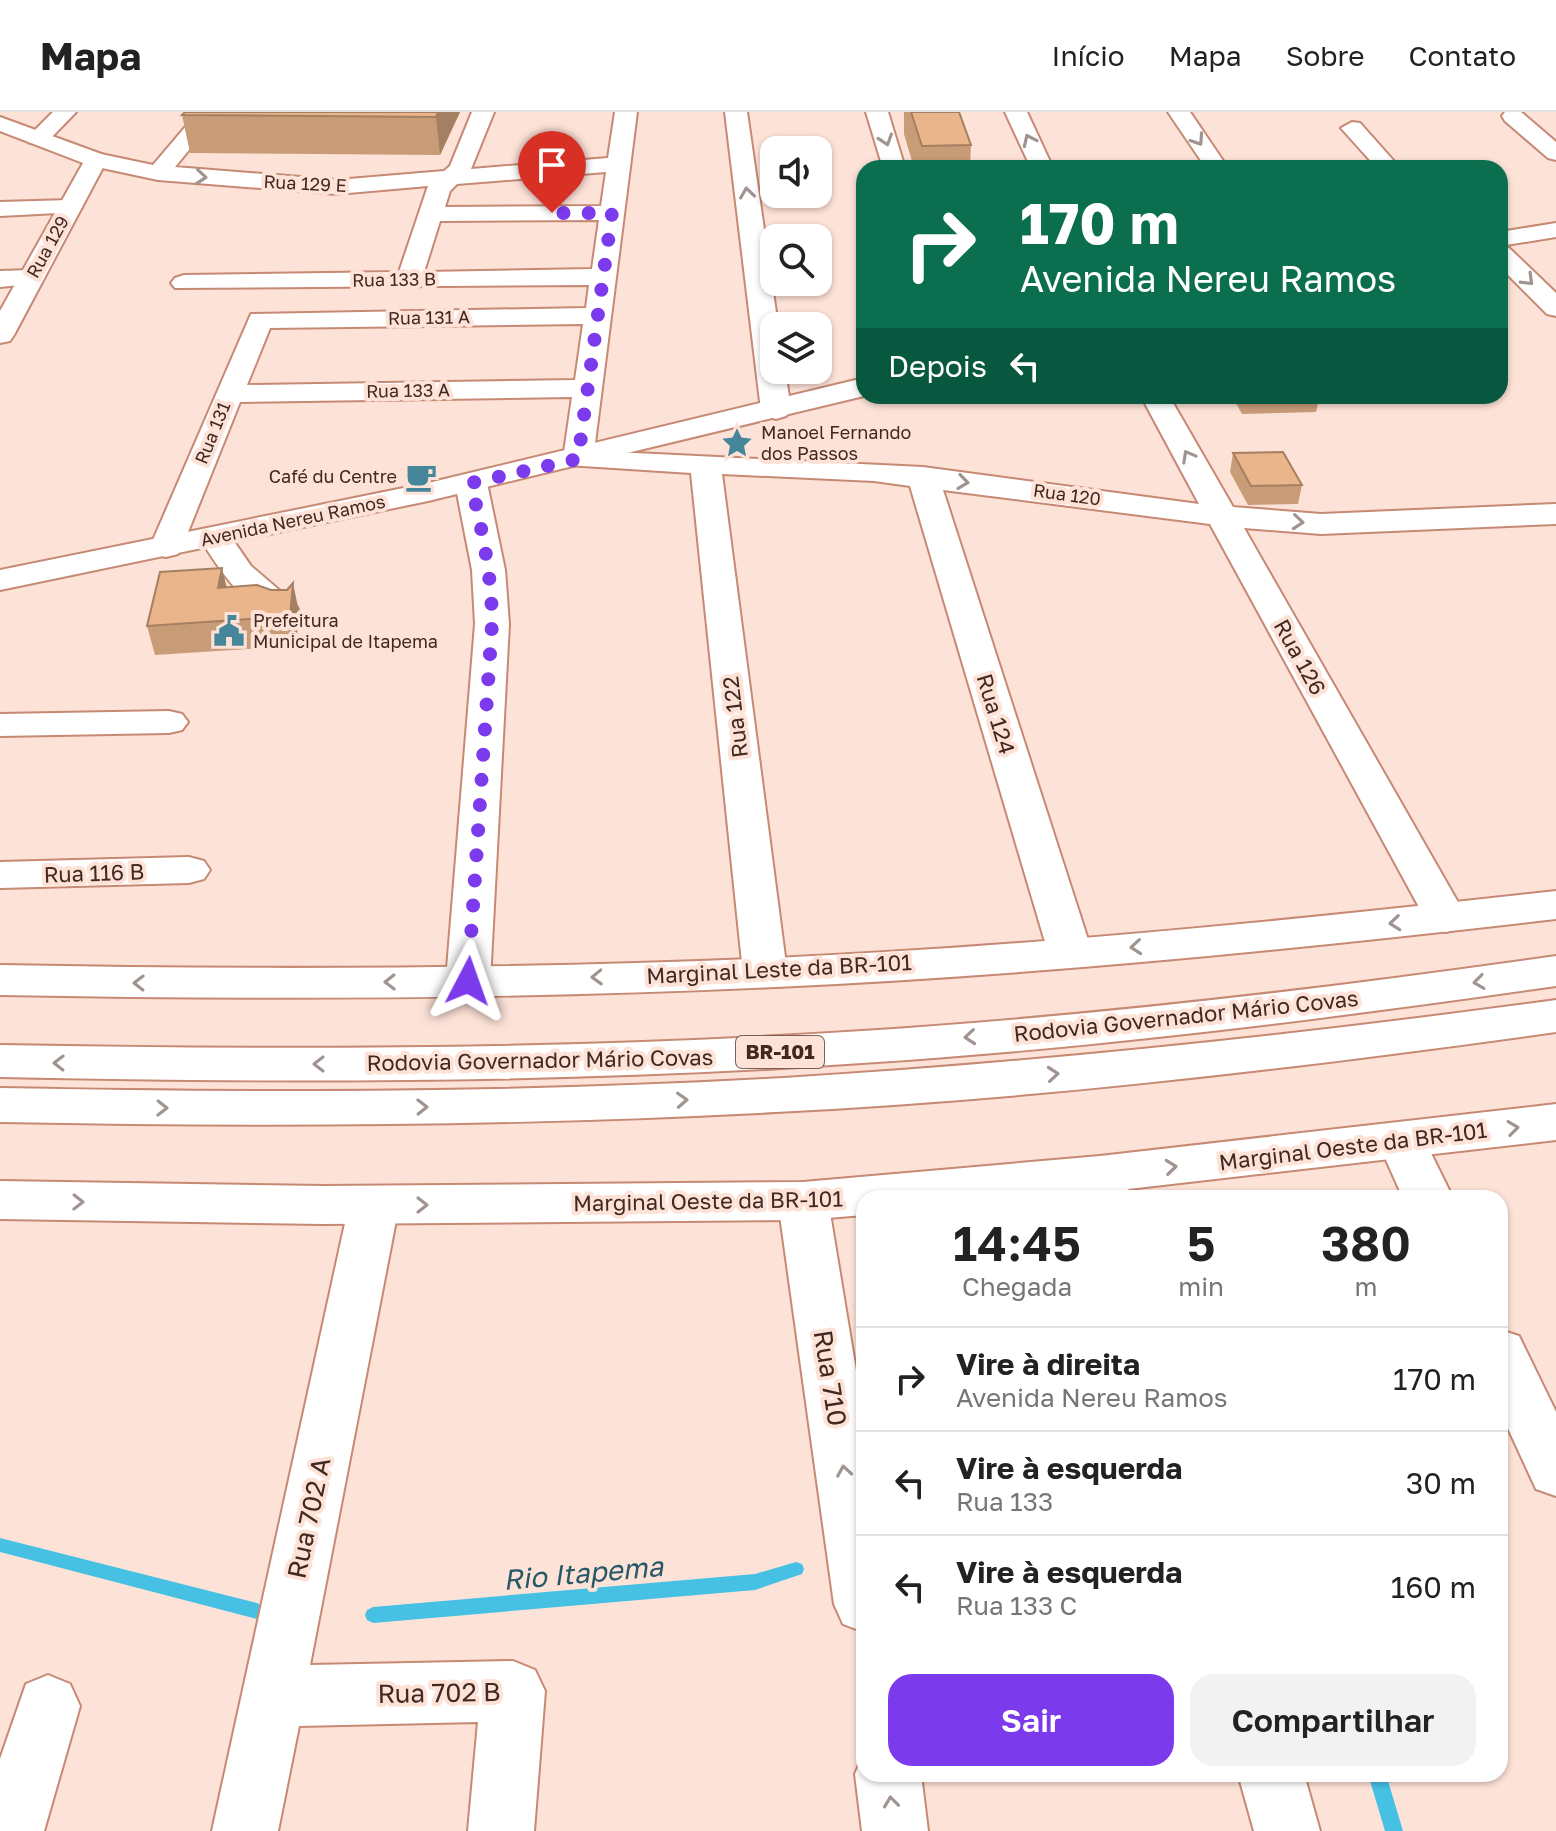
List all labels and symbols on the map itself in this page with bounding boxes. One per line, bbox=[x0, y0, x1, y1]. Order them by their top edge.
pin bbox=[518, 131, 586, 213]
one-way arrow bbox=[1188, 131, 1203, 146]
one-way arrow bbox=[876, 132, 892, 146]
one-way arrow bbox=[1023, 134, 1039, 148]
one-way arrow bbox=[195, 168, 208, 185]
street label: Rua 129 E bbox=[263, 170, 347, 196]
one-way arrow bbox=[739, 187, 756, 200]
street label: Rua 129 bbox=[21, 212, 73, 281]
street label: Rua 133 B bbox=[352, 267, 436, 291]
one-way arrow bbox=[1519, 271, 1533, 285]
street label: Rua 131 A bbox=[388, 305, 470, 329]
street label: Rua 133 A bbox=[366, 378, 450, 402]
street label: Rua 131 bbox=[190, 398, 235, 467]
place label: Manoel Fernando dos Passos bbox=[761, 421, 911, 464]
place icon: Manoel Fernando dos Passos bbox=[720, 426, 754, 460]
one-way arrow bbox=[1182, 450, 1197, 464]
cafe icon: Café du Centre bbox=[404, 460, 438, 494]
place label: Café du Centre bbox=[269, 465, 397, 487]
one-way arrow bbox=[957, 473, 970, 490]
street label: Rua 120 bbox=[1032, 478, 1102, 510]
street label: Avenida Nereu Ramos bbox=[199, 490, 387, 550]
one-way arrow bbox=[1292, 513, 1305, 530]
place label: Prefeitura Municipal de Itapema bbox=[253, 609, 438, 652]
public building icon: Prefeitura Municipal de Itapema bbox=[212, 614, 246, 648]
street label: Rua 126 bbox=[1269, 614, 1332, 699]
street label: Rua 124 bbox=[971, 670, 1021, 757]
street label: Rua 122 bbox=[716, 675, 753, 759]
street label: Rua 116 B bbox=[43, 857, 145, 888]
one-way arrow bbox=[1388, 915, 1401, 932]
one-way arrow bbox=[1129, 938, 1142, 955]
position arrow bbox=[426, 939, 510, 1023]
street label: Marginal Leste da BR-101 bbox=[645, 948, 913, 989]
one-way arrow bbox=[590, 969, 603, 986]
one-way arrow bbox=[383, 974, 396, 991]
one-way arrow bbox=[1472, 974, 1485, 991]
one-way arrow bbox=[132, 975, 145, 992]
street label: Rodovia Governador Mário Covas bbox=[1012, 984, 1360, 1047]
one-way arrow bbox=[963, 1029, 976, 1046]
road number: BR-101 bbox=[736, 1036, 824, 1068]
street label: Rodovia Governador Mário Covas bbox=[366, 1043, 714, 1076]
one-way arrow bbox=[52, 1054, 65, 1071]
one-way arrow bbox=[312, 1055, 325, 1073]
one-way arrow bbox=[1047, 1066, 1060, 1083]
one-way arrow bbox=[676, 1091, 689, 1108]
one-way arrow bbox=[156, 1099, 169, 1117]
one-way arrow bbox=[416, 1099, 429, 1116]
street label: Marginal Oeste da BR-101 bbox=[1217, 1116, 1489, 1175]
one-way arrow bbox=[1507, 1119, 1520, 1136]
one-way arrow bbox=[1165, 1158, 1178, 1175]
street label: Marginal Oeste da BR-101 bbox=[573, 1185, 843, 1216]
one-way arrow bbox=[72, 1193, 85, 1210]
one-way arrow bbox=[416, 1196, 429, 1214]
street label: Rua 710 bbox=[808, 1328, 853, 1428]
street label: Rua 702 A bbox=[281, 1455, 336, 1581]
one-way arrow bbox=[836, 1464, 853, 1478]
water label: Rio Itapema bbox=[502, 1549, 665, 1596]
street label: Rua 702 B bbox=[377, 1676, 501, 1709]
one-way arrow bbox=[883, 1796, 900, 1809]

